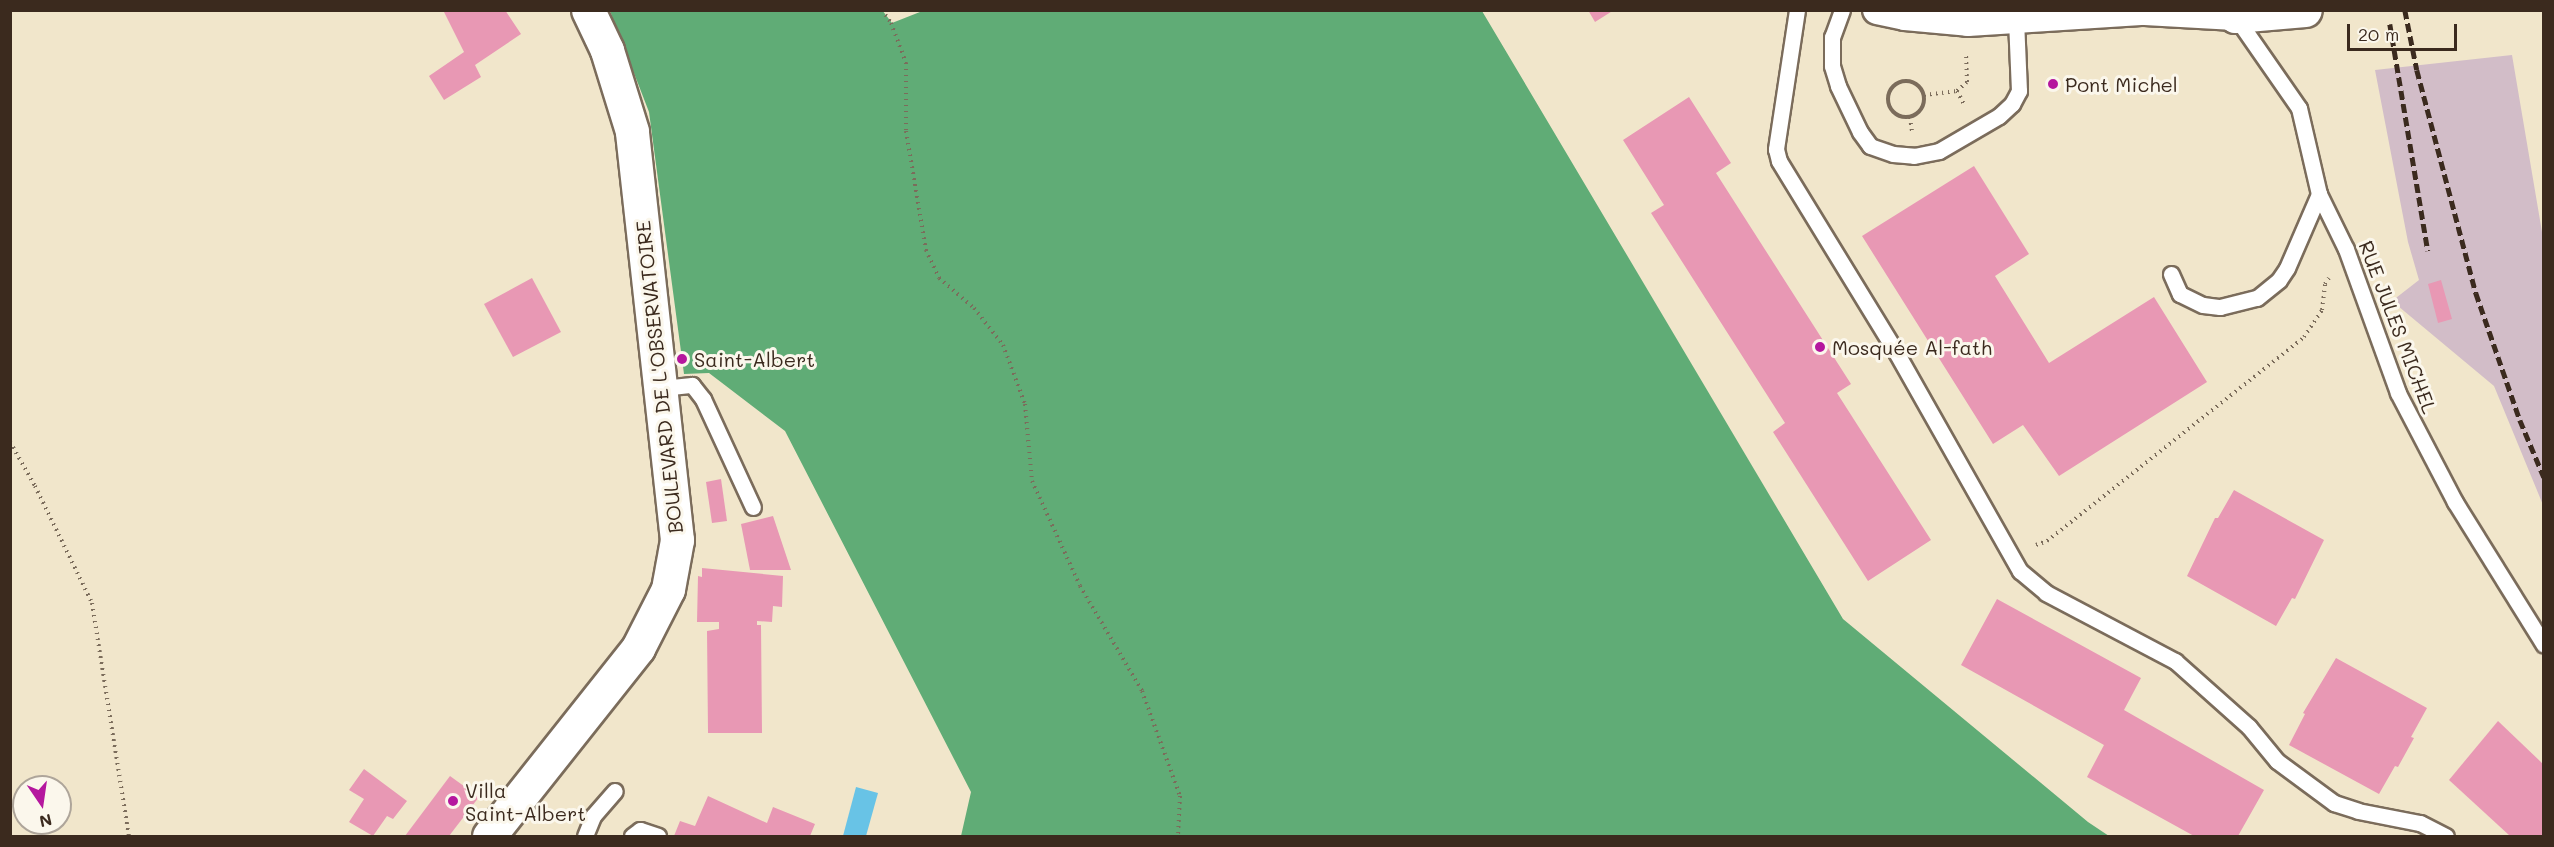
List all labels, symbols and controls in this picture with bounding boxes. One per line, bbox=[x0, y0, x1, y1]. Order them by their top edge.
scale bar bbox=[2350, 12, 2460, 50]
text: 20 m bbox=[2358, 22, 2399, 46]
place label: Pont Michel bbox=[2065, 72, 2178, 96]
marker: Pont Michel bbox=[2046, 77, 2060, 91]
street label: BOULEVARD DE L'OBSERVATOIRE bbox=[631, 219, 687, 535]
street label: RUE JULES MICHEL bbox=[2354, 237, 2442, 417]
place label: Mosquée Al-fath bbox=[1832, 335, 1992, 359]
marker: Mosquée Al-fath bbox=[1813, 340, 1827, 354]
place label: Saint-Albert bbox=[694, 347, 815, 371]
marker: Saint-Albert bbox=[675, 352, 689, 366]
north arrow bbox=[12, 775, 72, 835]
place label: Villa Saint-Albert bbox=[465, 778, 586, 825]
marker: Villa Saint-Albert bbox=[446, 794, 460, 808]
text: N bbox=[37, 809, 54, 833]

